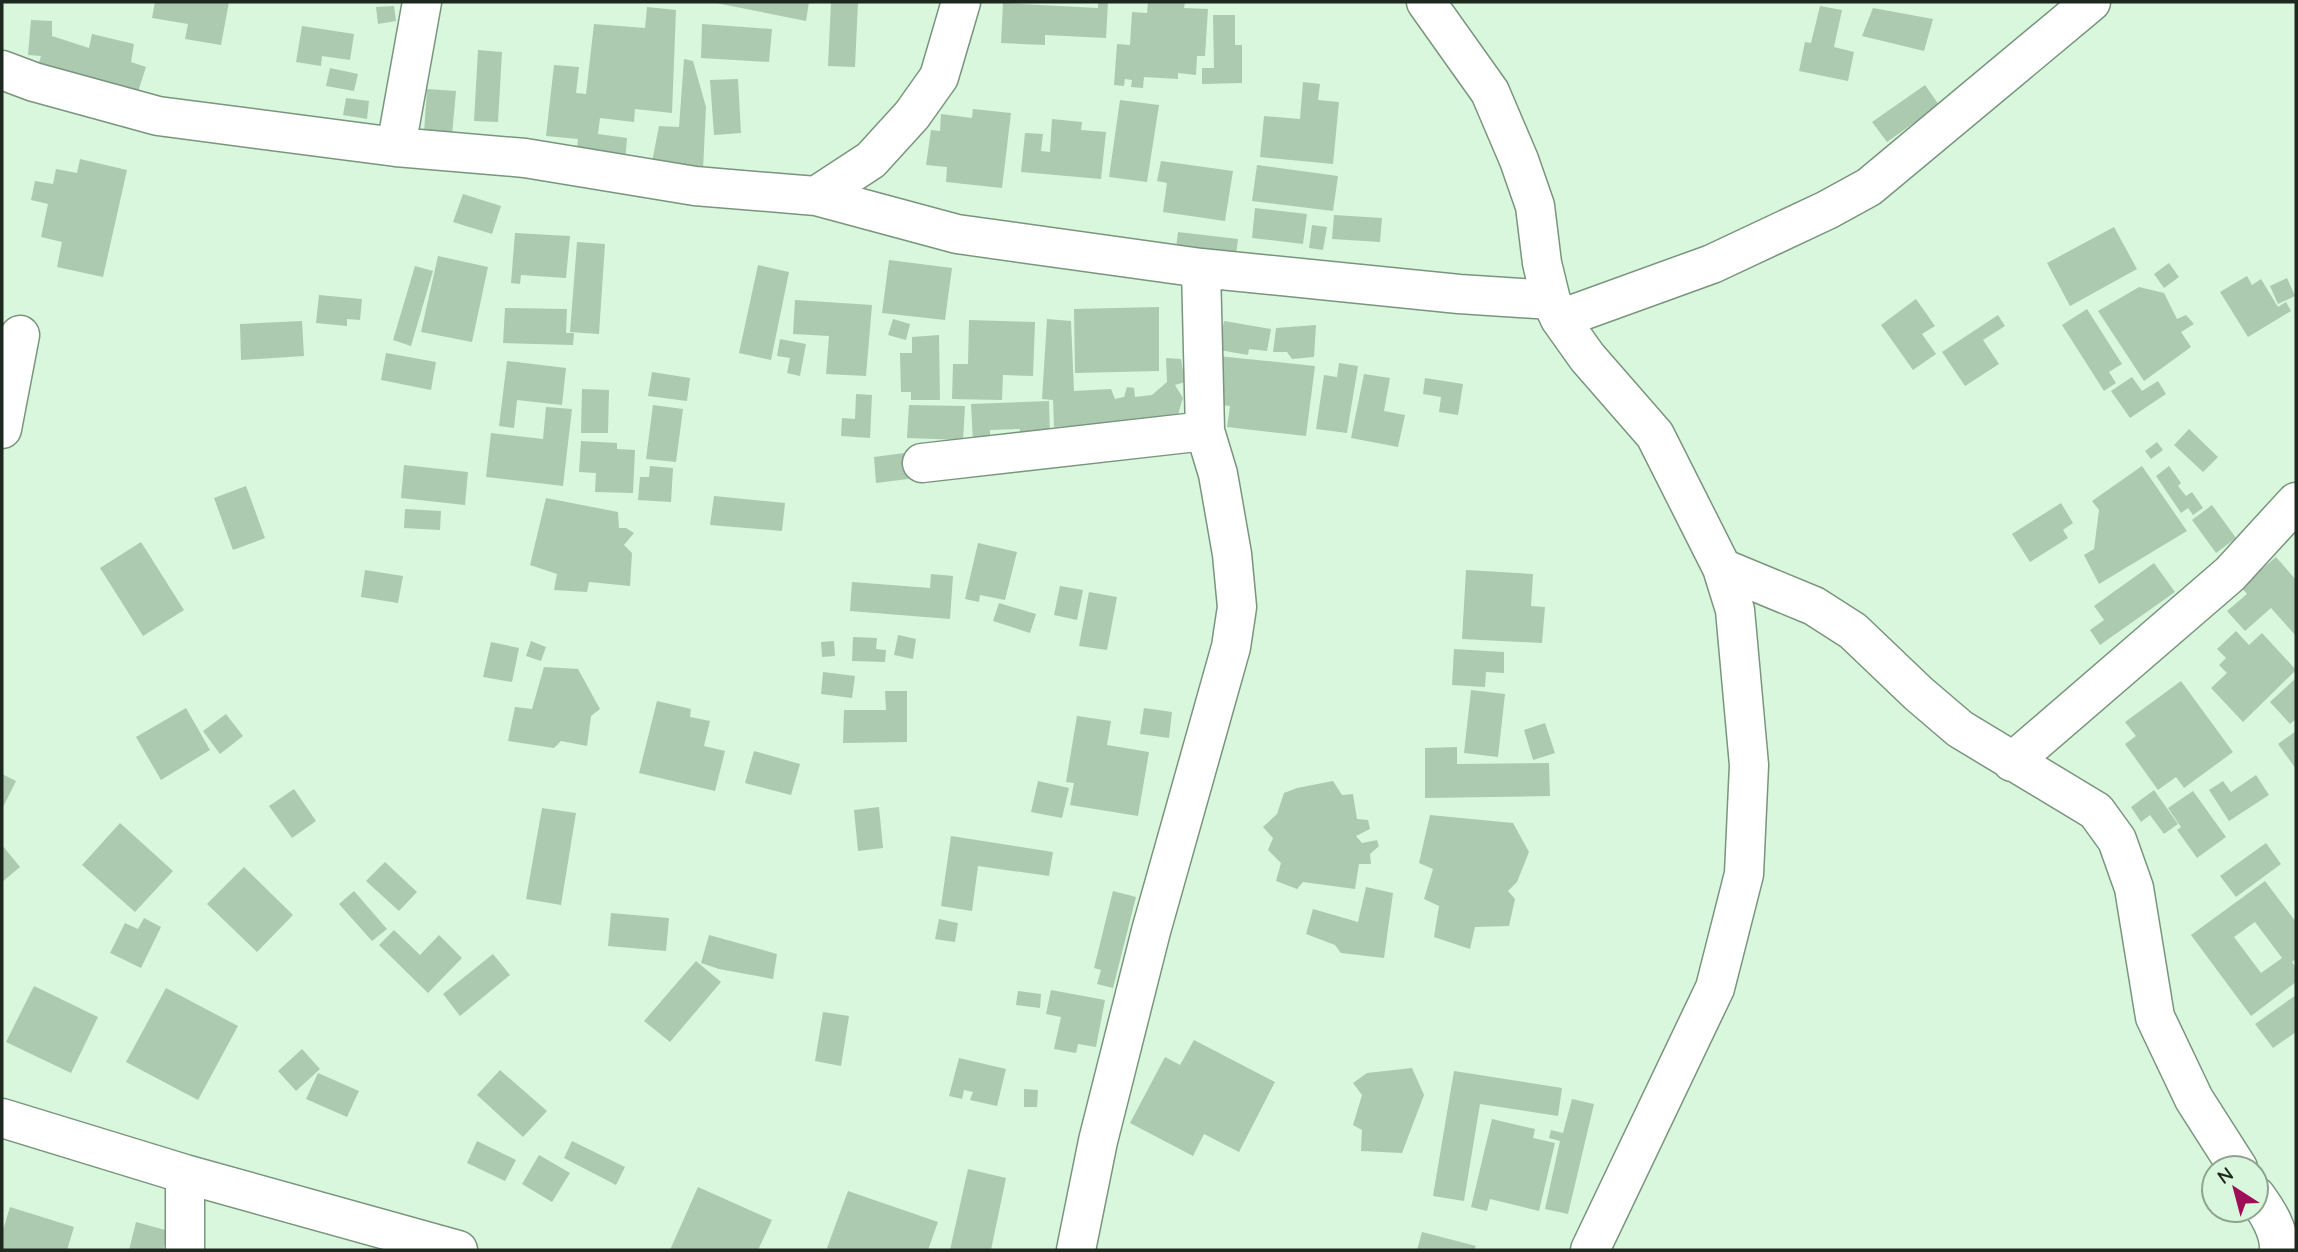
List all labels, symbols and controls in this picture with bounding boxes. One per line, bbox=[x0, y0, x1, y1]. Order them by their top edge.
north arrow bbox=[2200, 1154, 2270, 1224]
text: N bbox=[2212, 1161, 2238, 1189]

